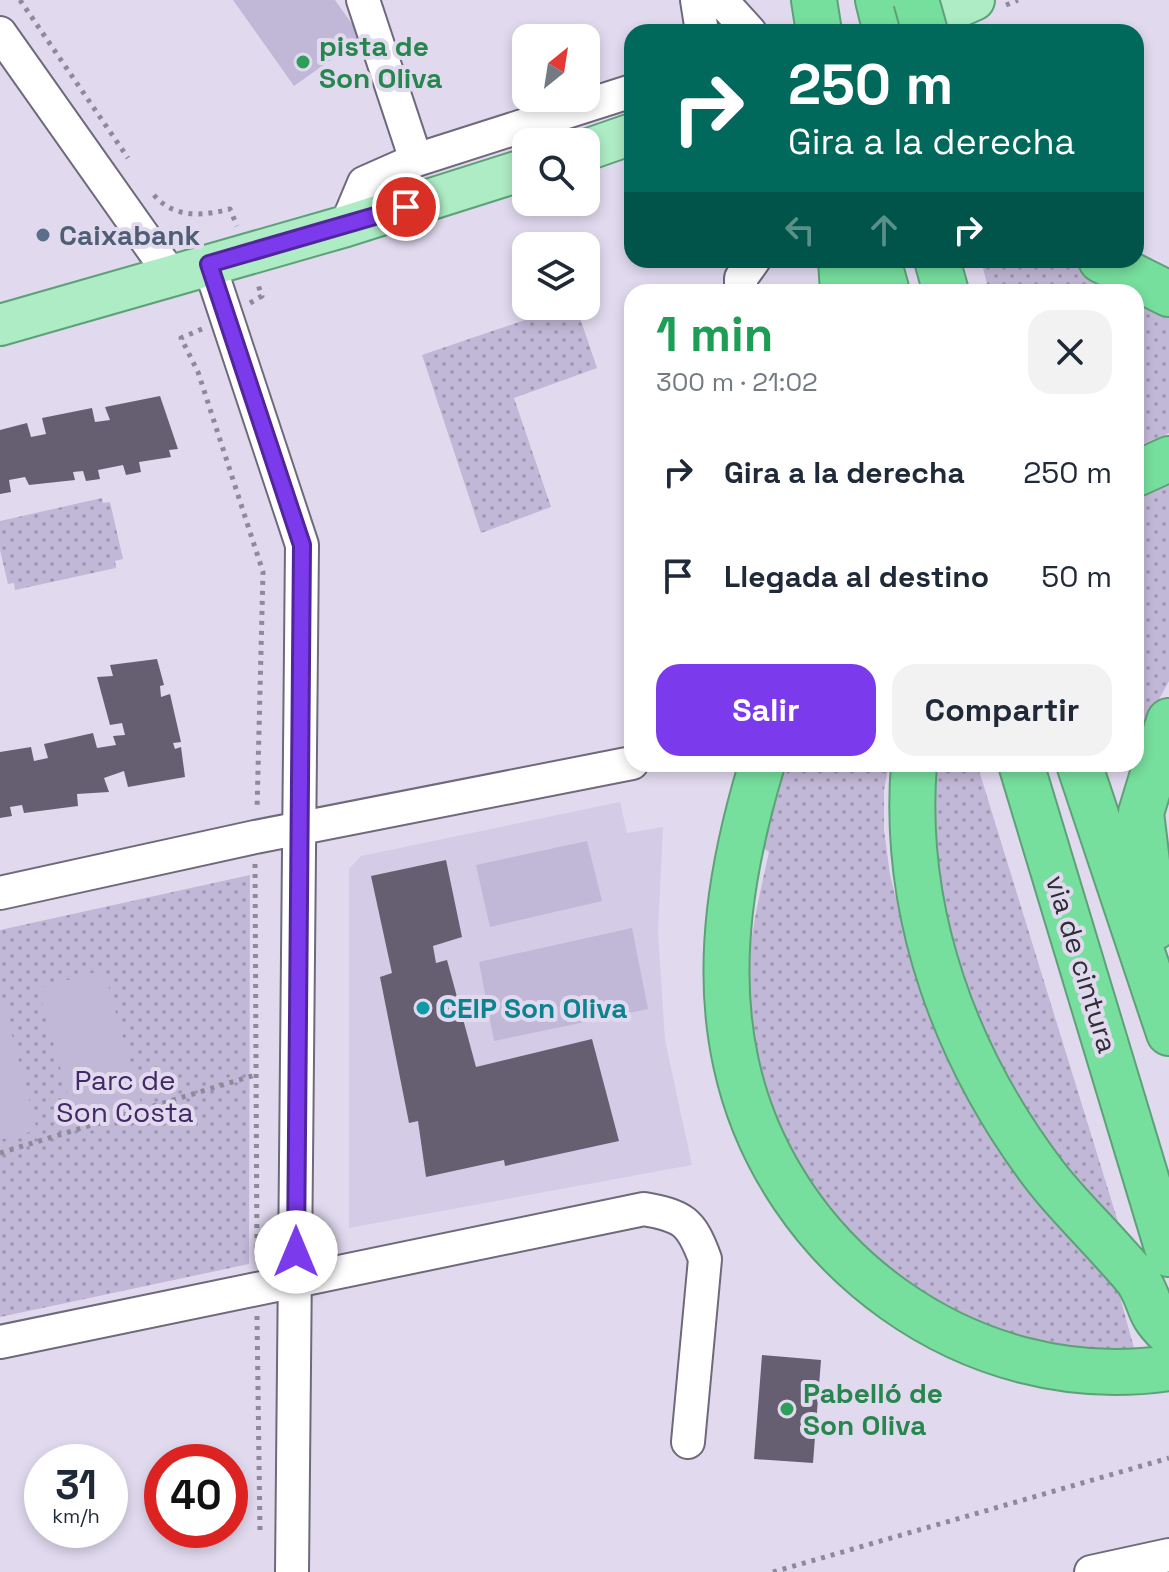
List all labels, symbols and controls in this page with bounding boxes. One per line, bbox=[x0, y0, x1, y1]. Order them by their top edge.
north arrow bbox=[512, 24, 600, 112]
map controls bbox=[512, 24, 600, 320]
place label: pista de Son Oliva bbox=[319, 28, 442, 96]
text: 250 m bbox=[788, 49, 953, 120]
marker: pista de Son Oliva bbox=[294, 53, 312, 71]
icon: right bbox=[656, 56, 760, 160]
text: Gira a la derecha bbox=[788, 119, 1075, 165]
button: search bbox=[512, 128, 600, 216]
pin bbox=[372, 173, 440, 241]
icon: arrive bbox=[384, 185, 428, 229]
icon: left bbox=[778, 208, 822, 252]
icon: ahead bbox=[862, 208, 906, 252]
icon: right bbox=[946, 208, 990, 252]
place label: Caixabank bbox=[59, 217, 200, 253]
marker: Caixabank bbox=[34, 226, 52, 244]
button: layers bbox=[512, 232, 600, 320]
text: 1 min bbox=[656, 304, 773, 365]
button: close bbox=[1028, 310, 1112, 394]
text: 300 m · 21:02 bbox=[656, 365, 818, 399]
icon: right bbox=[656, 450, 700, 494]
text: Gira a la derecha bbox=[724, 453, 965, 492]
text: 250 m bbox=[1023, 453, 1112, 492]
icon: arrive bbox=[656, 554, 700, 598]
text: Llegada al destino bbox=[724, 557, 989, 596]
text: 50 m bbox=[1041, 557, 1112, 596]
button: Salir bbox=[656, 664, 876, 756]
button: Compartir bbox=[892, 664, 1112, 756]
street label: via de cintura bbox=[1038, 871, 1126, 1057]
place label: CEIP Son Oliva bbox=[439, 990, 627, 1026]
marker: CEIP Son Oliva bbox=[414, 999, 432, 1017]
park label: Parc de Son Costa bbox=[56, 1062, 194, 1130]
position arrow bbox=[254, 1210, 338, 1294]
place label: Pabelló de Son Oliva bbox=[803, 1375, 943, 1443]
marker: Pabelló de Son Oliva bbox=[778, 1400, 796, 1418]
speed limit sign: 40 bbox=[144, 1444, 248, 1548]
text: 31 bbox=[55, 1460, 97, 1511]
text: km/h bbox=[52, 1503, 100, 1529]

